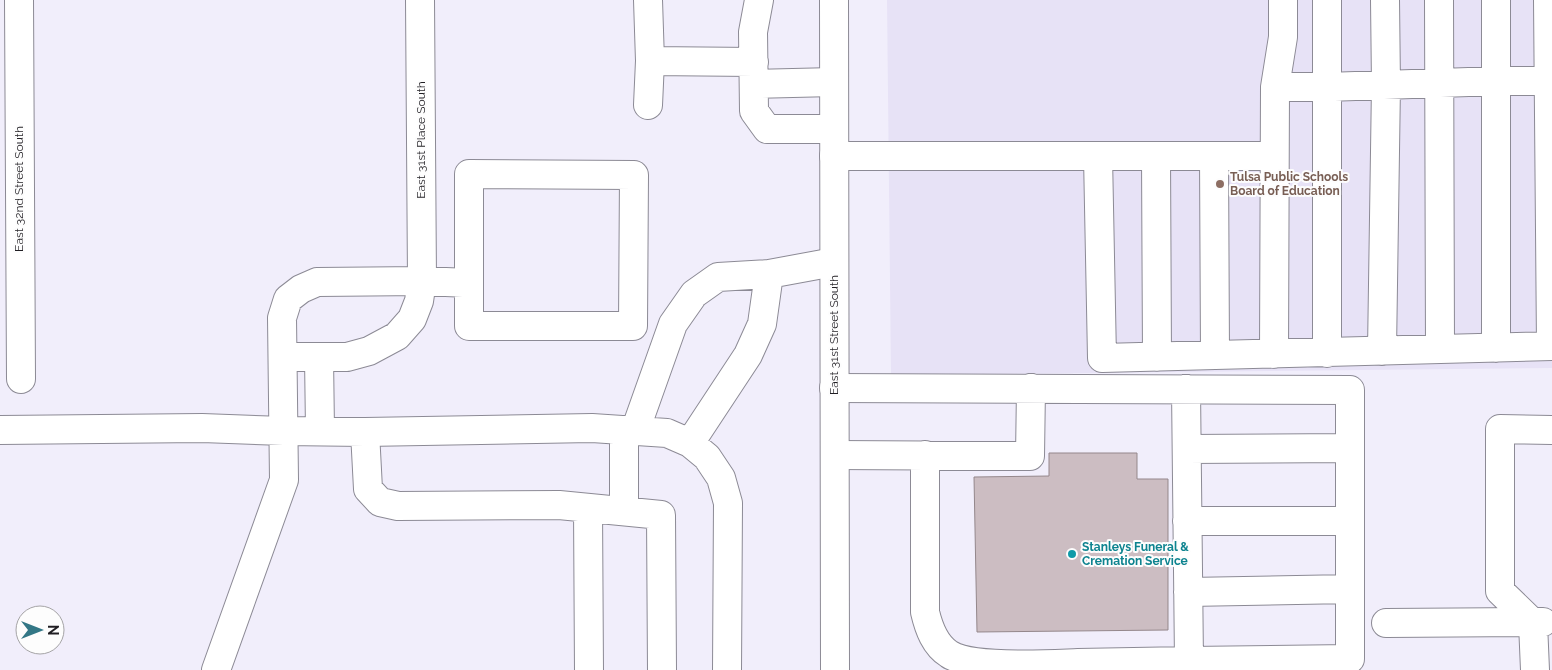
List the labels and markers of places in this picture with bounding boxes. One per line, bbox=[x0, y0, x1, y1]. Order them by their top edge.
place label: Tulsa Public Schools Board of Education bbox=[1230, 170, 1348, 198]
marker: Tulsa Public Schools Board of Education bbox=[1214, 178, 1226, 190]
place label: Stanleys Funeral & Cremation Service bbox=[1082, 540, 1189, 568]
marker: Stanleys Funeral & Cremation Service bbox=[1066, 548, 1078, 560]

